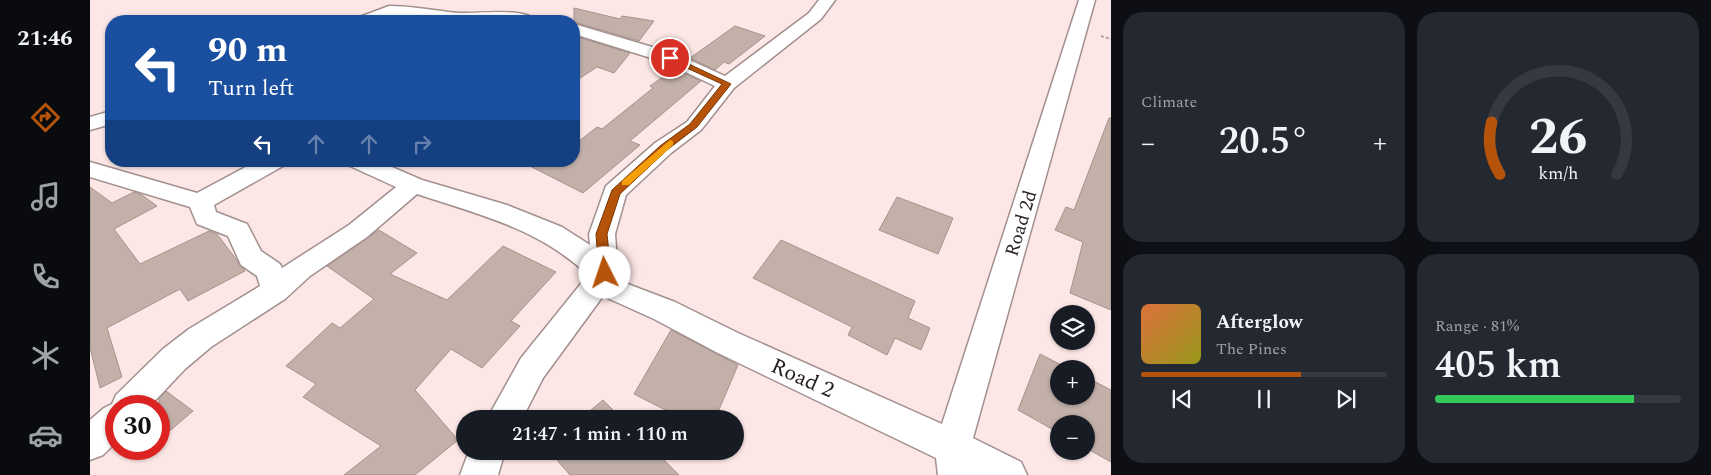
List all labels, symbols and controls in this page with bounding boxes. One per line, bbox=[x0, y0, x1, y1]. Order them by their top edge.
text: 21:46 bbox=[17, 22, 73, 55]
text: 90 m bbox=[208, 24, 288, 77]
icon: left bbox=[125, 35, 190, 100]
pin bbox=[649, 37, 691, 79]
icon: arrive bbox=[656, 44, 684, 72]
text: Turn left bbox=[208, 72, 294, 105]
text: Climate bbox=[1141, 90, 1197, 114]
text: 26 bbox=[1529, 98, 1587, 177]
icon: directions bbox=[28, 100, 63, 135]
text: 20.5° bbox=[1219, 113, 1309, 171]
text: − bbox=[1141, 122, 1155, 165]
text: + bbox=[1373, 122, 1387, 165]
icon: left bbox=[249, 130, 277, 158]
icon: ahead bbox=[302, 130, 330, 158]
icon: ahead bbox=[355, 130, 383, 158]
icon: right bbox=[408, 130, 436, 158]
text: km/h bbox=[1538, 160, 1578, 187]
icon: music bbox=[28, 179, 63, 214]
street label: Road 2d bbox=[998, 187, 1045, 260]
position arrow bbox=[578, 246, 630, 298]
icon: phone bbox=[28, 259, 63, 294]
map controls bbox=[1050, 305, 1095, 460]
button: layers bbox=[1050, 305, 1095, 350]
text: Afterglow bbox=[1216, 308, 1303, 337]
text: Range · 81% bbox=[1435, 314, 1519, 338]
text: The Pines bbox=[1216, 337, 1287, 361]
text: 405 km bbox=[1435, 337, 1561, 395]
icon: climate bbox=[28, 338, 63, 373]
street label: Road 2 bbox=[765, 350, 839, 407]
button: + bbox=[1050, 360, 1095, 405]
icon: previous bbox=[1168, 385, 1196, 413]
icon: pause bbox=[1250, 385, 1278, 413]
icon: next bbox=[1332, 385, 1360, 413]
speed limit sign: 30 bbox=[105, 395, 170, 460]
button: − bbox=[1050, 415, 1095, 460]
icon: car bbox=[28, 418, 63, 453]
text: 21:47 · 1 min · 110 m bbox=[512, 420, 688, 449]

